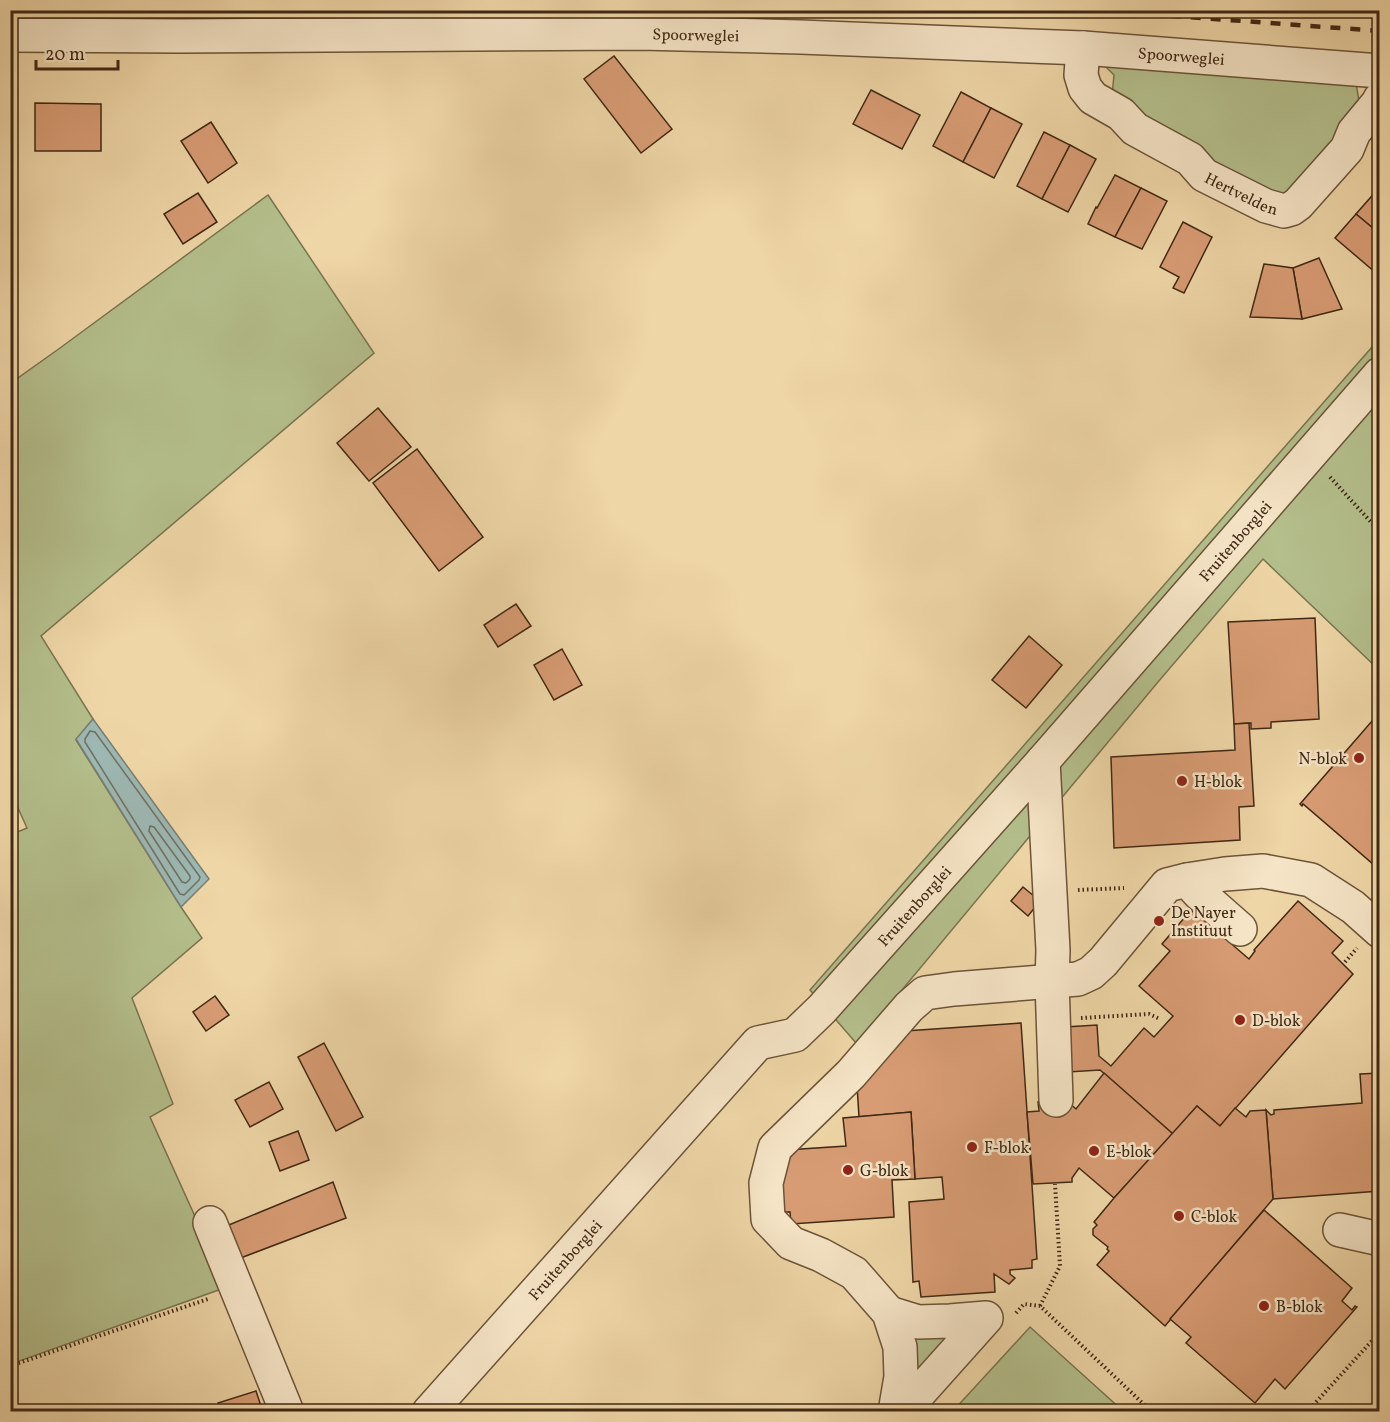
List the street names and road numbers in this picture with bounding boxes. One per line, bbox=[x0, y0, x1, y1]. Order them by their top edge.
street label: Spoorweglei bbox=[652, 24, 740, 48]
street label: Spoorweglei bbox=[1137, 43, 1226, 72]
street label: Hertvelden bbox=[1200, 168, 1280, 222]
street label: Fruitenborglei bbox=[1195, 497, 1278, 587]
street label: Fruitenborglei bbox=[874, 862, 957, 952]
street label: Fruitenborglei bbox=[524, 1216, 608, 1306]

